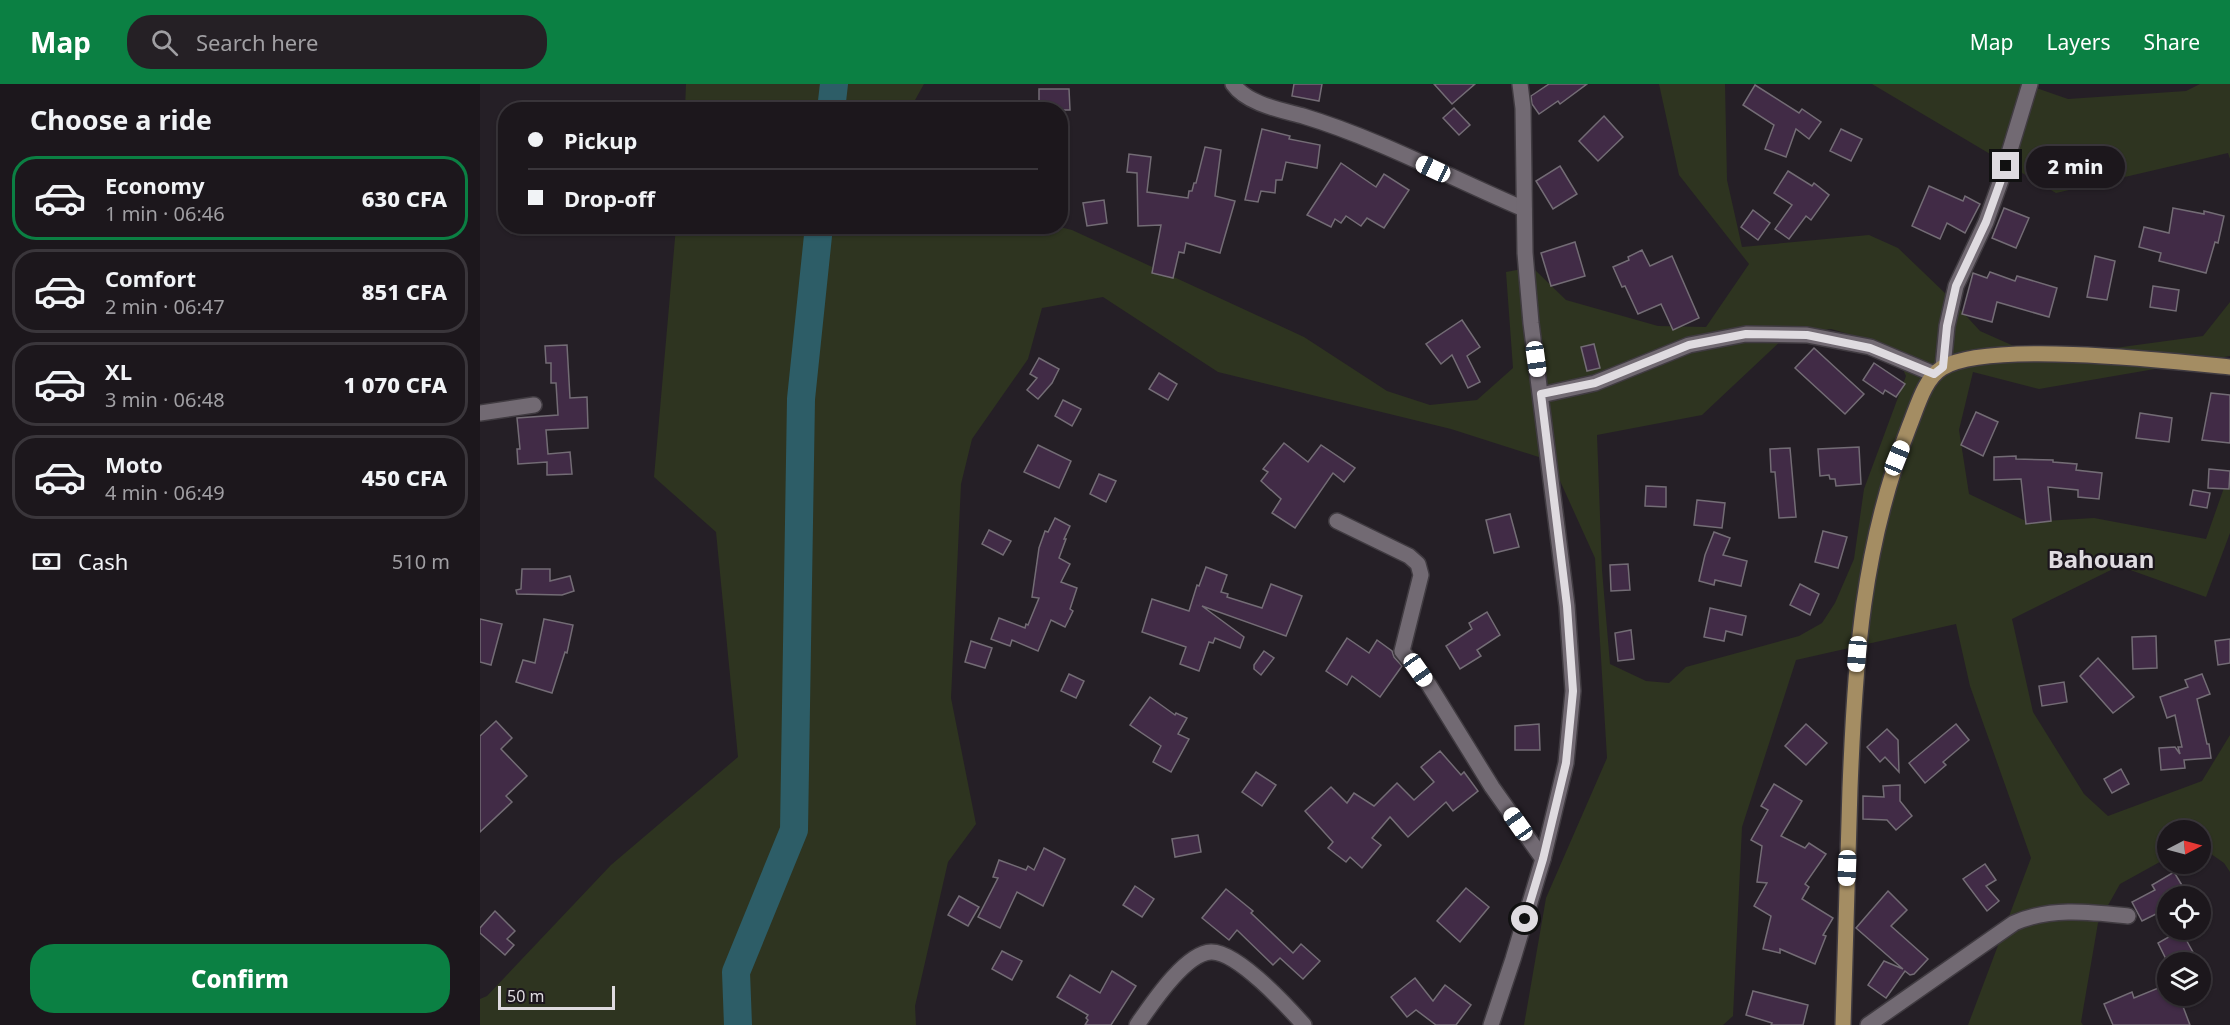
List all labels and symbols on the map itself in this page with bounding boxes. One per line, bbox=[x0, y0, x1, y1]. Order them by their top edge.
callout: 2 min bbox=[2027, 145, 2126, 187]
route end bbox=[1992, 152, 2019, 179]
car bbox=[1413, 153, 1453, 185]
car bbox=[1525, 340, 1547, 378]
car bbox=[1882, 438, 1912, 478]
district label: Bahouan bbox=[2048, 542, 2154, 575]
car bbox=[1846, 635, 1868, 673]
car bbox=[1400, 650, 1436, 690]
car bbox=[1500, 804, 1536, 844]
north arrow bbox=[2157, 820, 2211, 874]
car bbox=[1837, 850, 1857, 886]
route start bbox=[1511, 905, 1538, 932]
scale bar bbox=[498, 983, 615, 1010]

